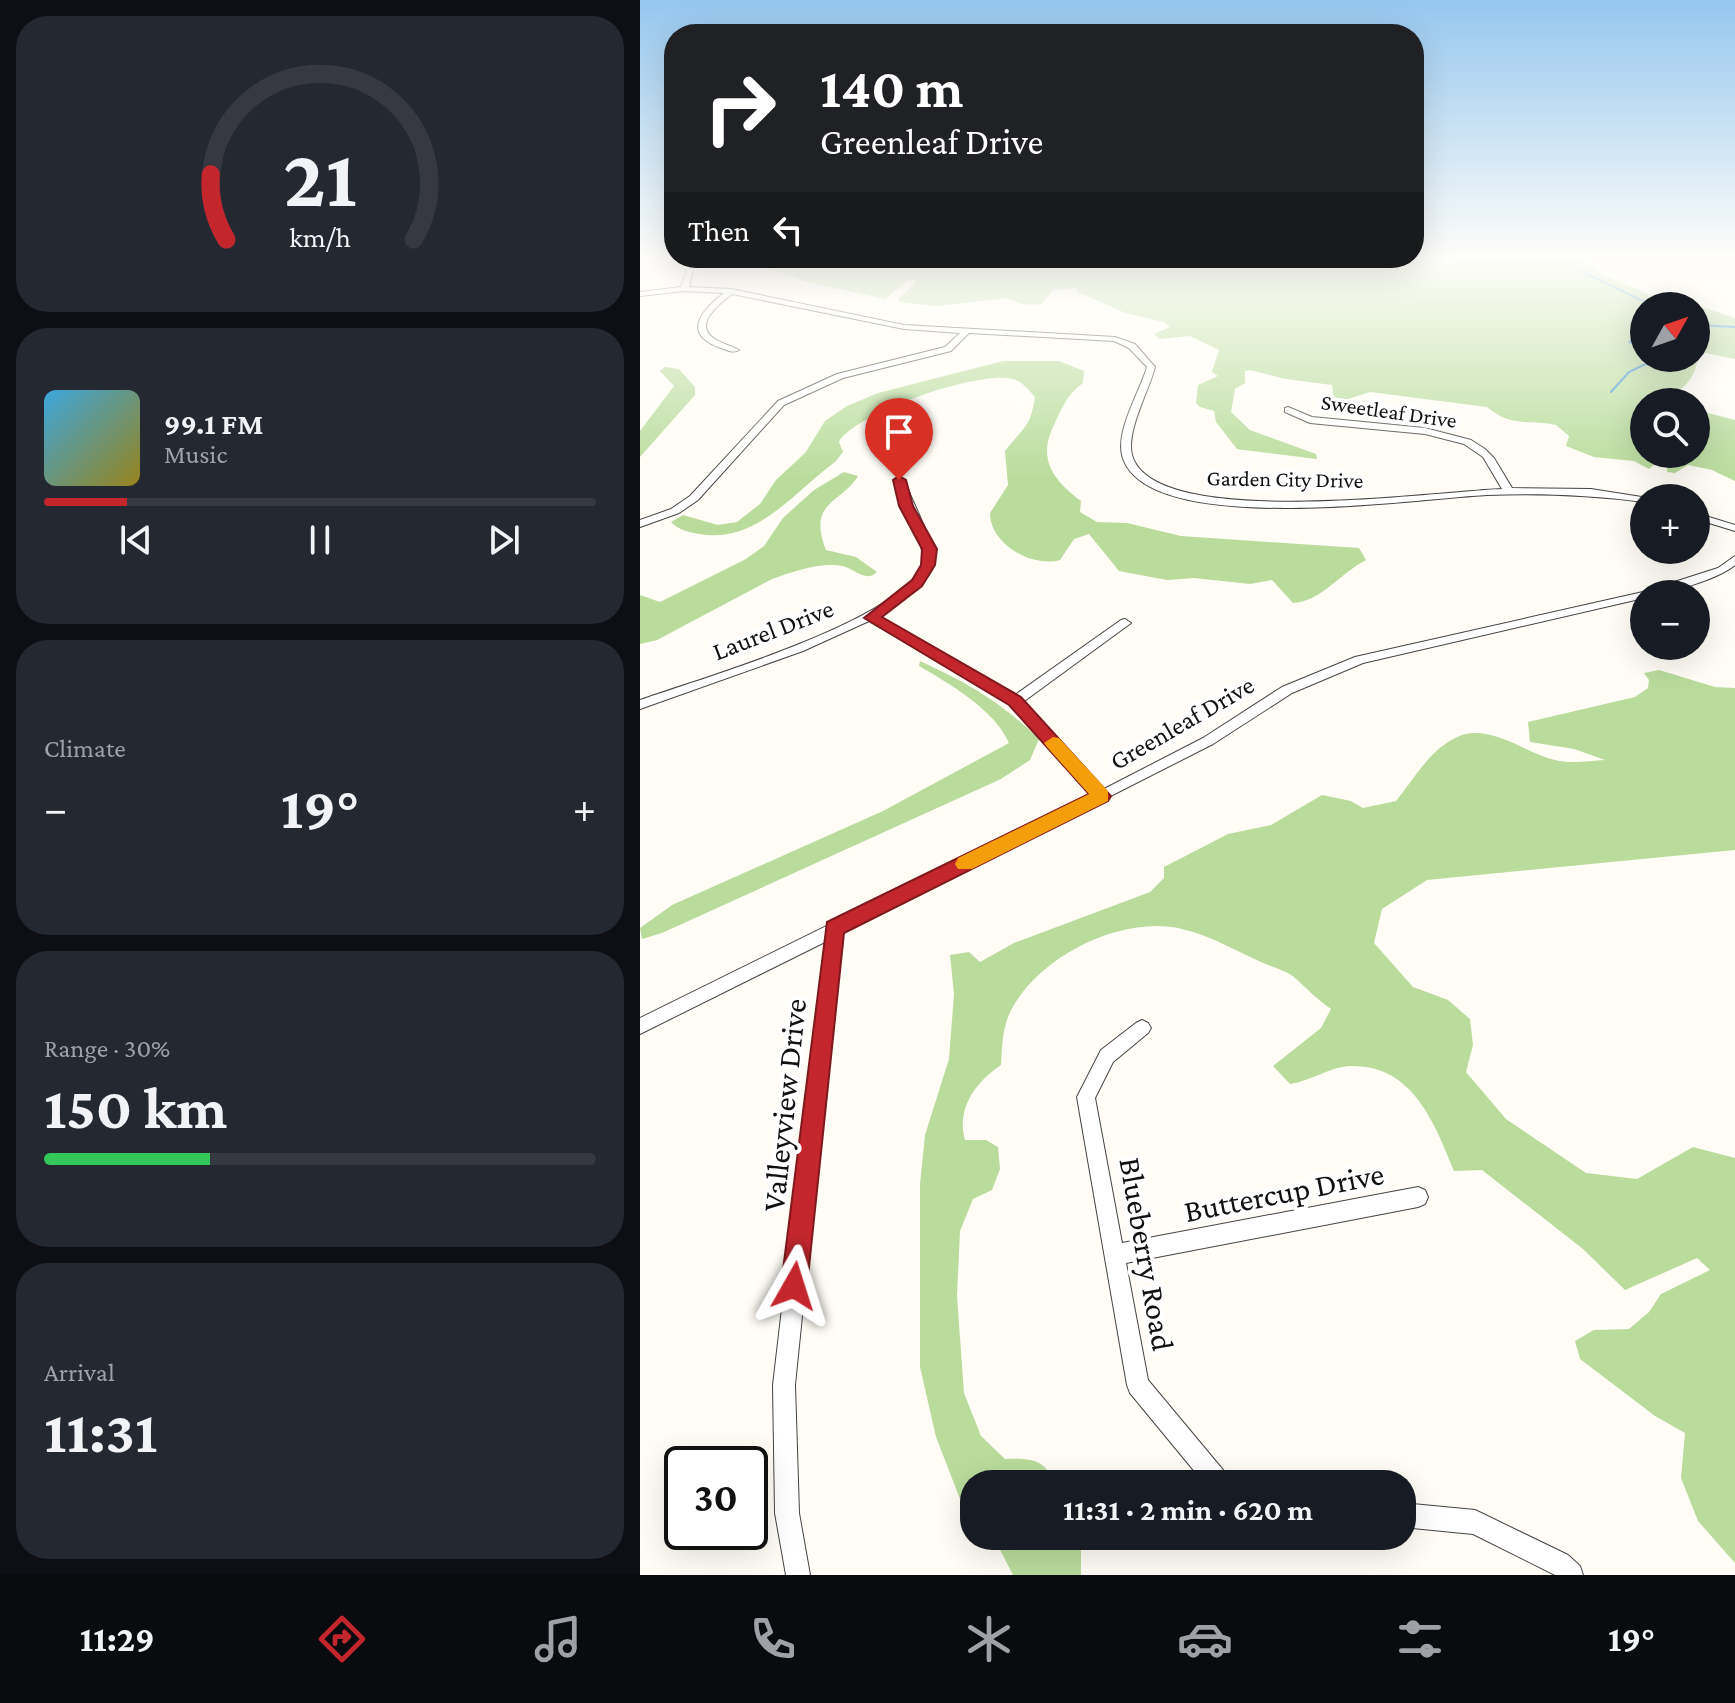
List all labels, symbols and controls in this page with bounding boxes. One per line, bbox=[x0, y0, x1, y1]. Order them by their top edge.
icon: right bbox=[688, 56, 792, 160]
text: 140 m bbox=[820, 57, 963, 119]
text: Greenleaf Drive bbox=[820, 122, 1043, 162]
text: 21 bbox=[283, 130, 357, 223]
icon: left bbox=[766, 208, 810, 252]
text: Then bbox=[688, 214, 750, 247]
text: km/h bbox=[289, 221, 351, 253]
north arrow bbox=[1630, 292, 1710, 372]
map controls bbox=[1630, 292, 1710, 660]
button: search bbox=[1630, 388, 1710, 468]
street label: Sweetleaf Drive bbox=[1320, 389, 1458, 433]
pin bbox=[865, 398, 933, 480]
text: 99.1 FM bbox=[164, 407, 263, 440]
icon: arrive bbox=[877, 410, 921, 454]
text: Music bbox=[164, 440, 227, 469]
street label: Garden City Drive bbox=[1206, 465, 1364, 493]
button: + bbox=[1630, 484, 1710, 564]
icon: previous bbox=[114, 518, 158, 562]
icon: pause bbox=[298, 518, 342, 562]
icon: next bbox=[482, 518, 526, 562]
button: − bbox=[1630, 580, 1710, 660]
street label: Laurel Drive bbox=[708, 594, 838, 666]
street label: Greenleaf Drive bbox=[1105, 670, 1259, 776]
text: Climate bbox=[44, 734, 126, 763]
text: 19° bbox=[281, 774, 359, 841]
text: − bbox=[44, 784, 67, 832]
text: + bbox=[573, 784, 596, 832]
street label: Valleyview Drive bbox=[755, 997, 813, 1213]
text: Range · 30% bbox=[44, 1034, 170, 1063]
text: 150 km bbox=[44, 1074, 227, 1141]
street label: Blueberry Road bbox=[1112, 1155, 1182, 1354]
street label: Buttercup Drive bbox=[1181, 1155, 1387, 1229]
position arrow bbox=[752, 1244, 836, 1328]
text: Arrival bbox=[44, 1358, 115, 1387]
text: 11:31 bbox=[44, 1398, 157, 1465]
speed limit sign: 30 bbox=[664, 1446, 768, 1550]
text: 11:31 · 2 min · 620 m bbox=[1063, 1493, 1313, 1526]
icon: directions bbox=[314, 1611, 370, 1667]
icon: music bbox=[530, 1611, 586, 1667]
icon: phone bbox=[745, 1611, 801, 1667]
icon: climate bbox=[961, 1611, 1017, 1667]
icon: car bbox=[1177, 1611, 1233, 1667]
icon: filters bbox=[1392, 1611, 1448, 1667]
text: 11:29 bbox=[80, 1619, 155, 1659]
text: 19° bbox=[1608, 1619, 1655, 1659]

